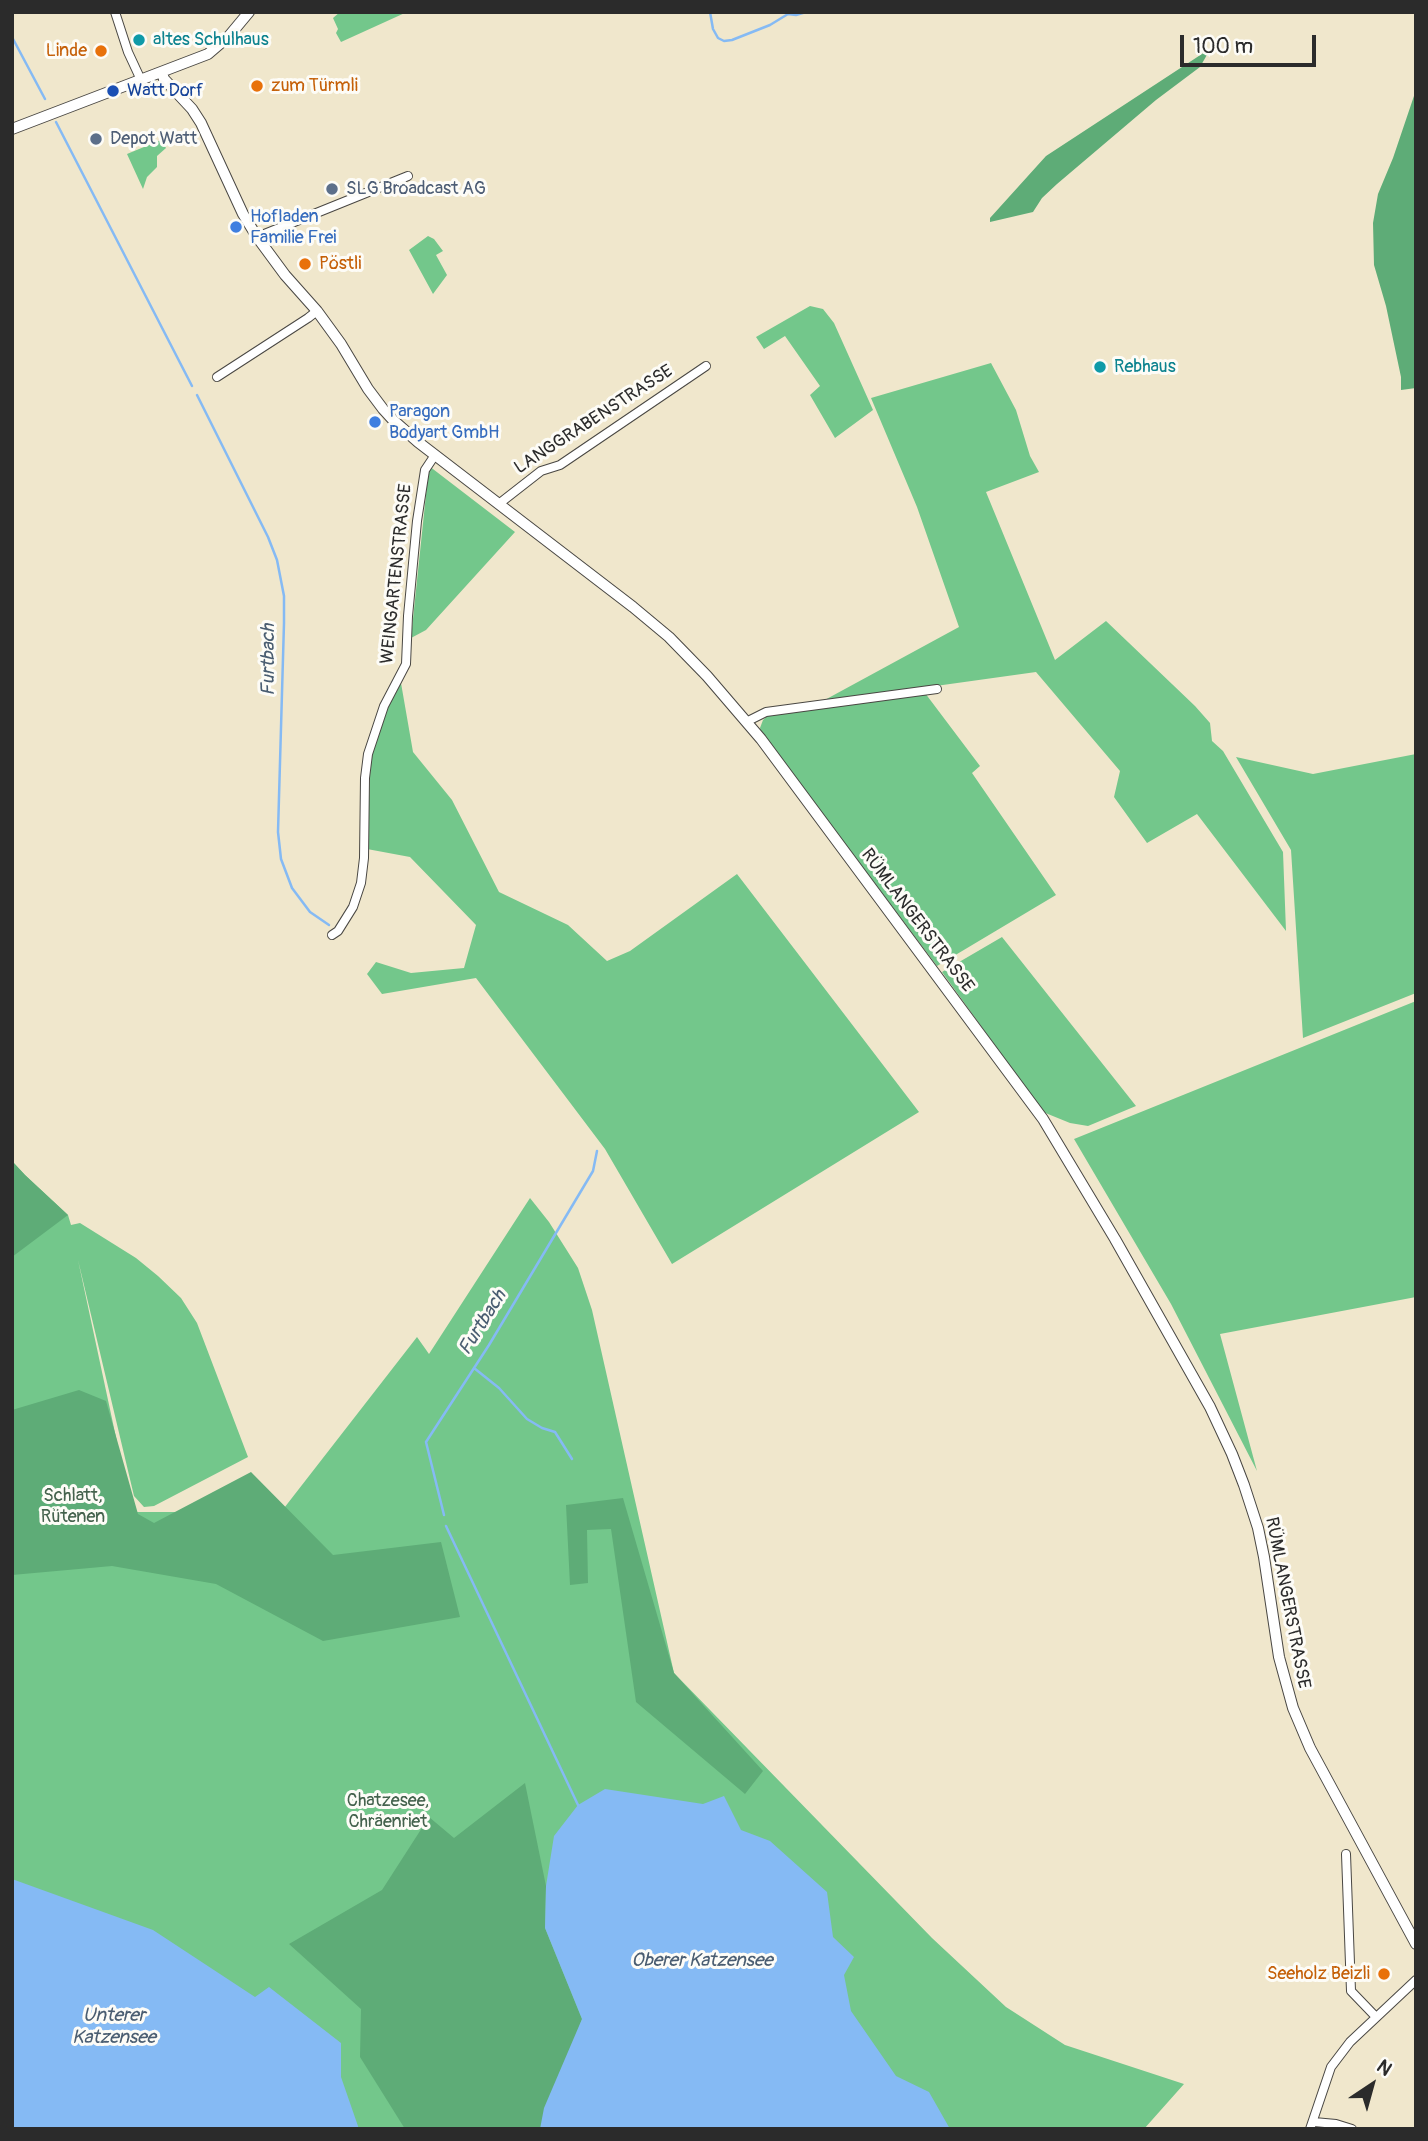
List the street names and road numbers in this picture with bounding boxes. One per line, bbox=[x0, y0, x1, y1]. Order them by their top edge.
street label: LANGGRABENSTRASSE bbox=[511, 361, 677, 479]
street label: WEINGARTENSTRASSE bbox=[377, 483, 417, 665]
street label: RÜMLANGERSTRASSE bbox=[856, 845, 978, 997]
street label: RÜMLANGERSTRASSE bbox=[1260, 1515, 1314, 1691]

